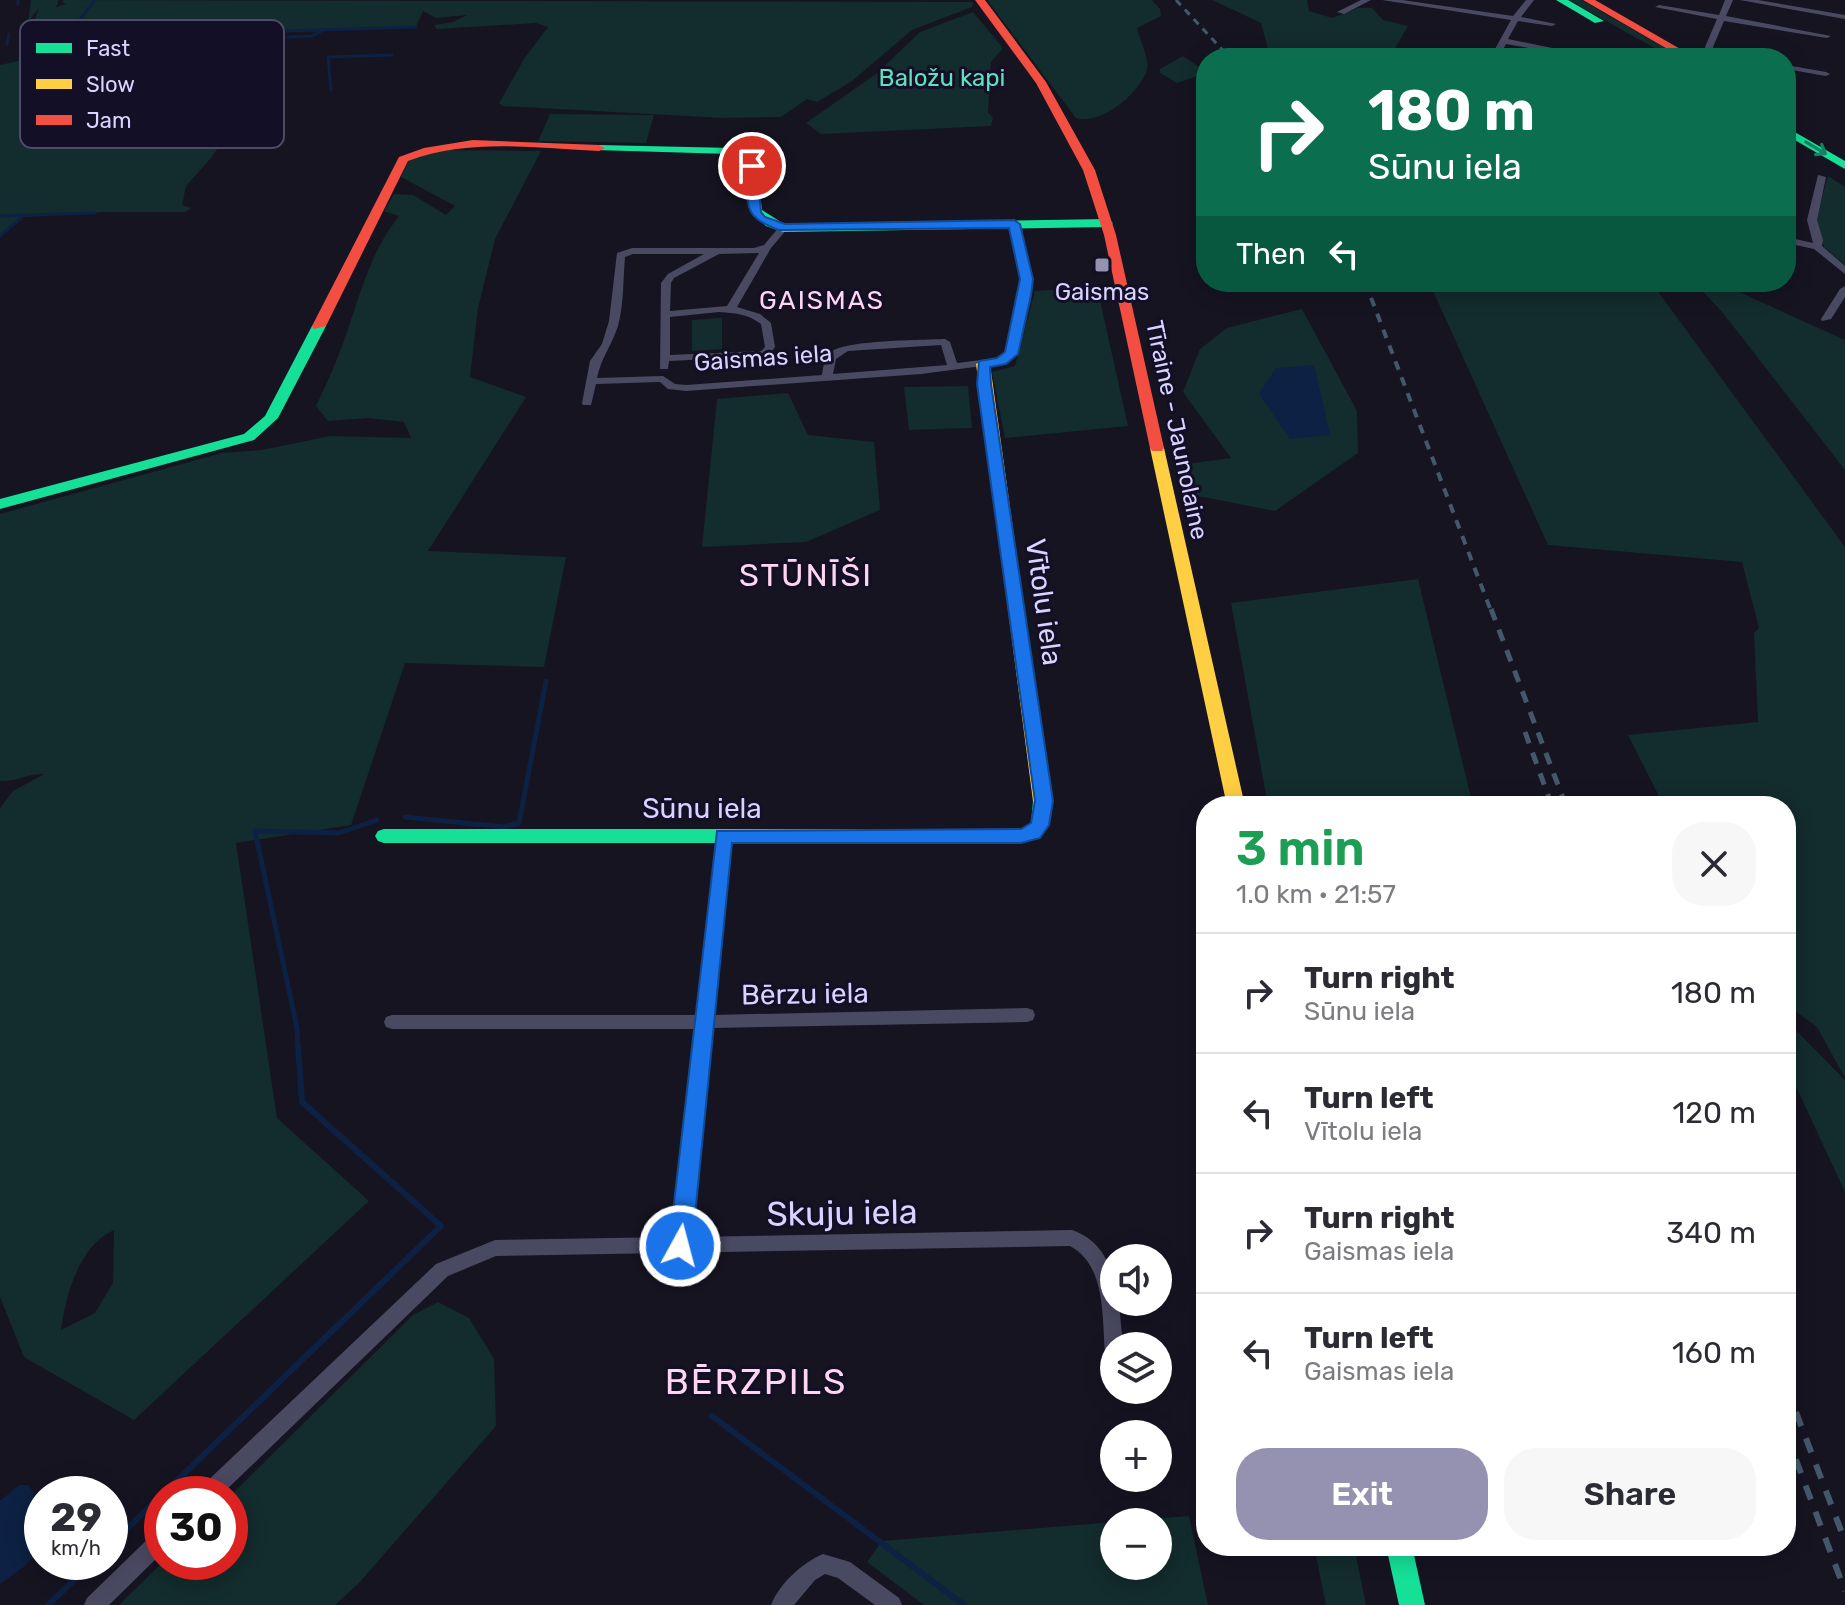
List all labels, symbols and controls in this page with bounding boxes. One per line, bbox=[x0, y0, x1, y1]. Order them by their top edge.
legend bbox=[20, 20, 284, 148]
text: Fast bbox=[86, 35, 131, 62]
park label: Baložu kapi bbox=[879, 64, 1005, 92]
text: Slow bbox=[86, 71, 135, 98]
text: 180 m bbox=[1368, 78, 1535, 144]
icon: right bbox=[1236, 80, 1340, 184]
text: Jam bbox=[86, 107, 132, 134]
pin bbox=[718, 132, 786, 200]
one-way arrow bbox=[1804, 140, 1827, 156]
icon: arrive bbox=[730, 144, 774, 188]
text: Sūnu iela bbox=[1368, 145, 1522, 188]
icon: left bbox=[1322, 232, 1366, 276]
text: Then bbox=[1236, 236, 1306, 272]
marker: Gaismas bbox=[1093, 256, 1111, 274]
place label: Gaismas bbox=[1055, 278, 1149, 306]
district label: GAISMAS bbox=[759, 285, 885, 316]
street label: Tīraine - Jaunolaine bbox=[1140, 318, 1214, 542]
street label: Gaismas iela bbox=[693, 339, 833, 377]
street label: Vītolu iela bbox=[1019, 537, 1069, 667]
district label: STŪNĪŠI bbox=[739, 556, 873, 594]
street label: Sūnu iela bbox=[642, 792, 762, 825]
text: 3 min bbox=[1236, 820, 1365, 877]
button: close bbox=[1672, 822, 1756, 906]
text: 1.0 km · 21:57 bbox=[1236, 879, 1396, 910]
text: Turn right bbox=[1304, 960, 1455, 996]
icon: right bbox=[1236, 971, 1280, 1015]
text: 180 m bbox=[1671, 975, 1756, 1011]
street label: Bērzu iela bbox=[741, 976, 869, 1012]
text: Sūnu iela bbox=[1304, 996, 1415, 1027]
text: Turn left bbox=[1304, 1080, 1434, 1116]
icon: left bbox=[1236, 1091, 1280, 1135]
text: 120 m bbox=[1672, 1095, 1756, 1131]
text: Vītolu iela bbox=[1304, 1116, 1422, 1147]
street label: Skuju iela bbox=[766, 1191, 918, 1235]
text: Turn right bbox=[1304, 1200, 1455, 1236]
position arrow bbox=[638, 1204, 722, 1288]
icon: right bbox=[1236, 1211, 1280, 1255]
text: 340 m bbox=[1666, 1215, 1756, 1251]
text: Gaismas iela bbox=[1304, 1236, 1454, 1267]
map controls bbox=[1100, 1244, 1172, 1580]
button: sound bbox=[1100, 1244, 1172, 1316]
text: Turn left bbox=[1304, 1320, 1434, 1356]
icon: left bbox=[1236, 1331, 1280, 1375]
button: layers bbox=[1100, 1332, 1172, 1404]
text: 160 m bbox=[1672, 1335, 1756, 1371]
text: Gaismas iela bbox=[1304, 1356, 1454, 1387]
district label: BĒRZPILS bbox=[665, 1360, 847, 1403]
button: + bbox=[1100, 1420, 1172, 1492]
button: Exit bbox=[1236, 1448, 1488, 1540]
button: Share bbox=[1504, 1448, 1756, 1540]
speed limit sign: 30 bbox=[144, 1476, 248, 1580]
text: 29 bbox=[50, 1494, 102, 1541]
button: − bbox=[1100, 1508, 1172, 1580]
text: km/h bbox=[51, 1536, 101, 1560]

